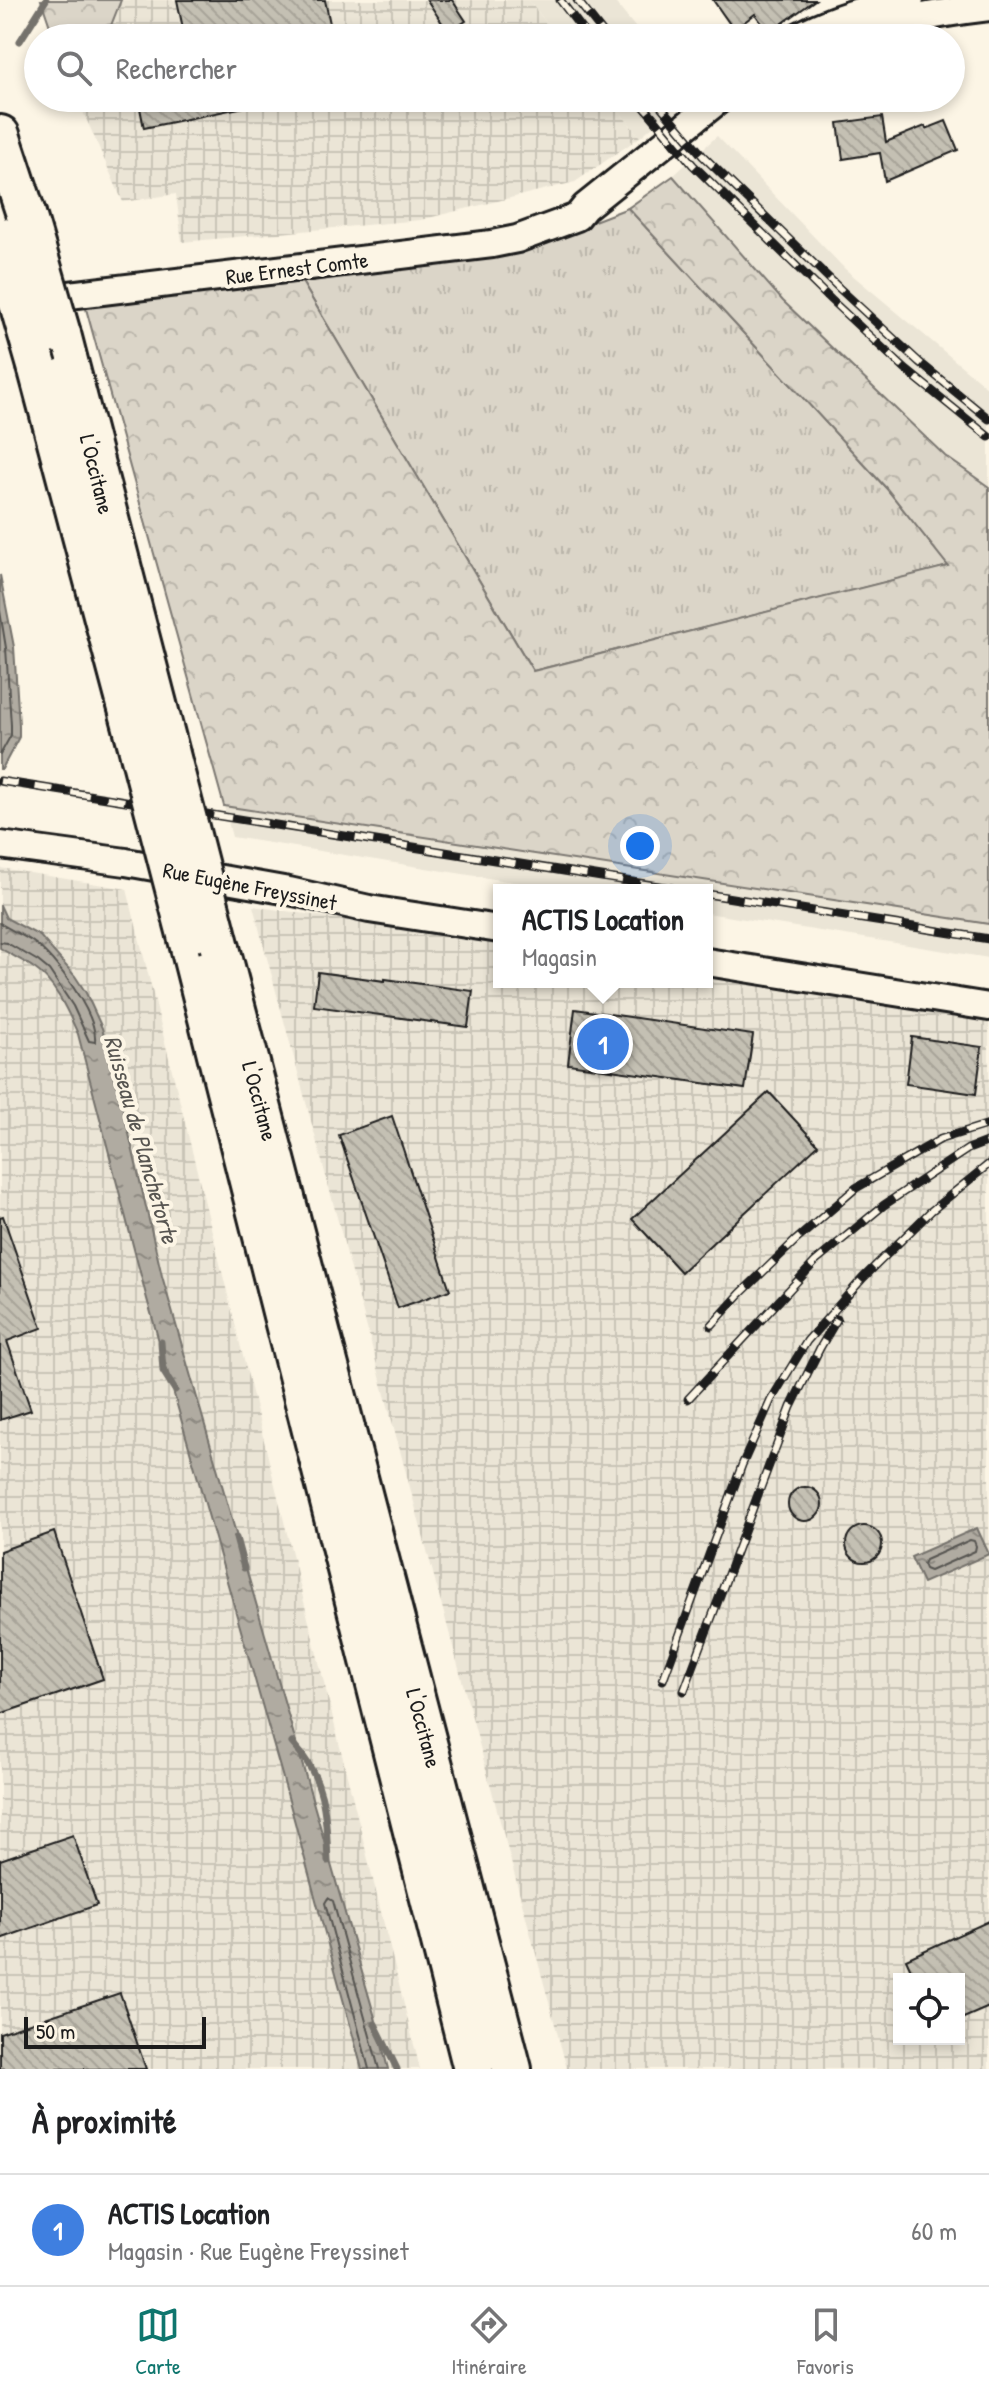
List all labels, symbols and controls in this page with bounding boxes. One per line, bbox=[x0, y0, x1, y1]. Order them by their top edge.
search box bbox=[24, 24, 965, 112]
icon: search bbox=[52, 46, 96, 90]
text: Rechercher bbox=[116, 48, 237, 88]
street label: Rue Ernest Comte bbox=[224, 244, 370, 292]
street label: L'Occitane bbox=[73, 431, 121, 517]
your location bbox=[620, 826, 660, 866]
street label: Rue Eugène Freyssinet bbox=[161, 854, 340, 918]
popup bbox=[493, 884, 713, 988]
text: ACTIS Location bbox=[522, 899, 684, 939]
text: Magasin bbox=[522, 939, 597, 974]
pin: 1 bbox=[577, 1014, 629, 1074]
water label: Ruisseau de Planchetorte bbox=[97, 1031, 187, 1248]
street label: L'Occitane bbox=[235, 1058, 285, 1144]
street label: L'Occitane bbox=[399, 1685, 449, 1771]
map controls bbox=[893, 1973, 965, 2045]
button: locate bbox=[893, 1973, 965, 2045]
scale bar bbox=[24, 2013, 206, 2049]
text: 50 m bbox=[36, 2016, 75, 2046]
text: À proximité bbox=[32, 2098, 177, 2144]
text: ACTIS Location bbox=[108, 2193, 270, 2233]
text: 1 bbox=[53, 2213, 63, 2248]
text: 60 m bbox=[911, 2213, 957, 2248]
text: Magasin · Rue Eugène Freyssinet bbox=[108, 2233, 409, 2268]
tab: Carte bbox=[135, 2303, 181, 2381]
tab: Itinéraire bbox=[451, 2303, 527, 2381]
tab: Favoris bbox=[797, 2303, 854, 2381]

